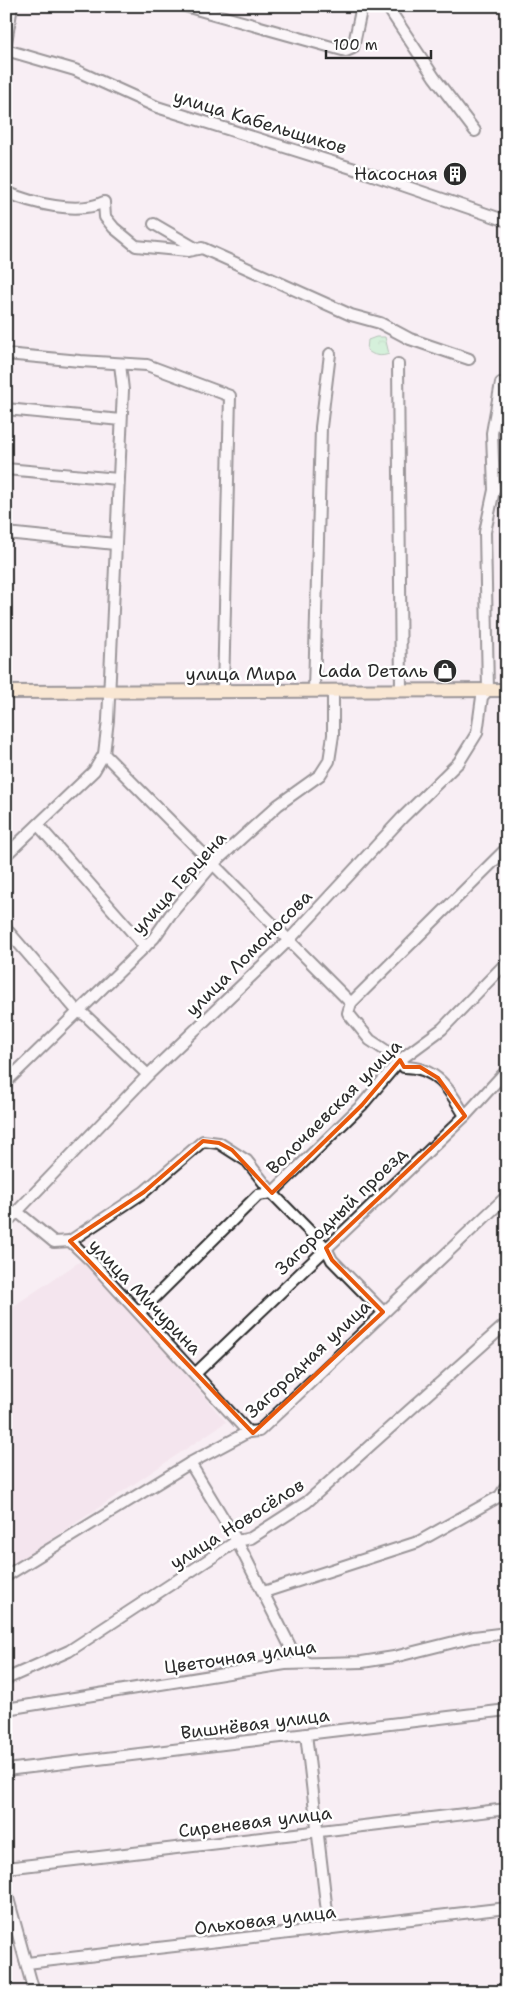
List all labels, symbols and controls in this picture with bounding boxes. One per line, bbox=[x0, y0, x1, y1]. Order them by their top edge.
scale bar bbox=[326, 28, 430, 60]
text: 100 m bbox=[333, 35, 378, 55]
street label: улица Кабельщиков bbox=[170, 84, 350, 160]
building icon: Насосная bbox=[442, 161, 468, 187]
place label: Насосная bbox=[354, 162, 438, 186]
shop icon: Lada Dеталь bbox=[432, 658, 458, 684]
place label: Lada Dеталь bbox=[318, 659, 428, 683]
street label: улица Мира bbox=[186, 662, 296, 686]
street label: улица Герцена bbox=[126, 826, 232, 940]
street label: улица Ломоносова bbox=[181, 885, 317, 1021]
street label: Волочаевская улица bbox=[261, 1034, 407, 1180]
street label: Загородный проезд bbox=[270, 1141, 413, 1280]
street label: улица Мичурина bbox=[83, 1234, 207, 1360]
street label: Загородная улица bbox=[240, 1294, 376, 1424]
street label: улица Новосёлов bbox=[165, 1473, 309, 1575]
street label: Цветочная улица bbox=[163, 1634, 317, 1680]
street label: Вишнёвая улица bbox=[179, 1703, 331, 1745]
street label: Сиреневая улица bbox=[177, 1801, 333, 1843]
street label: Ольховая улица bbox=[193, 1899, 337, 1941]

